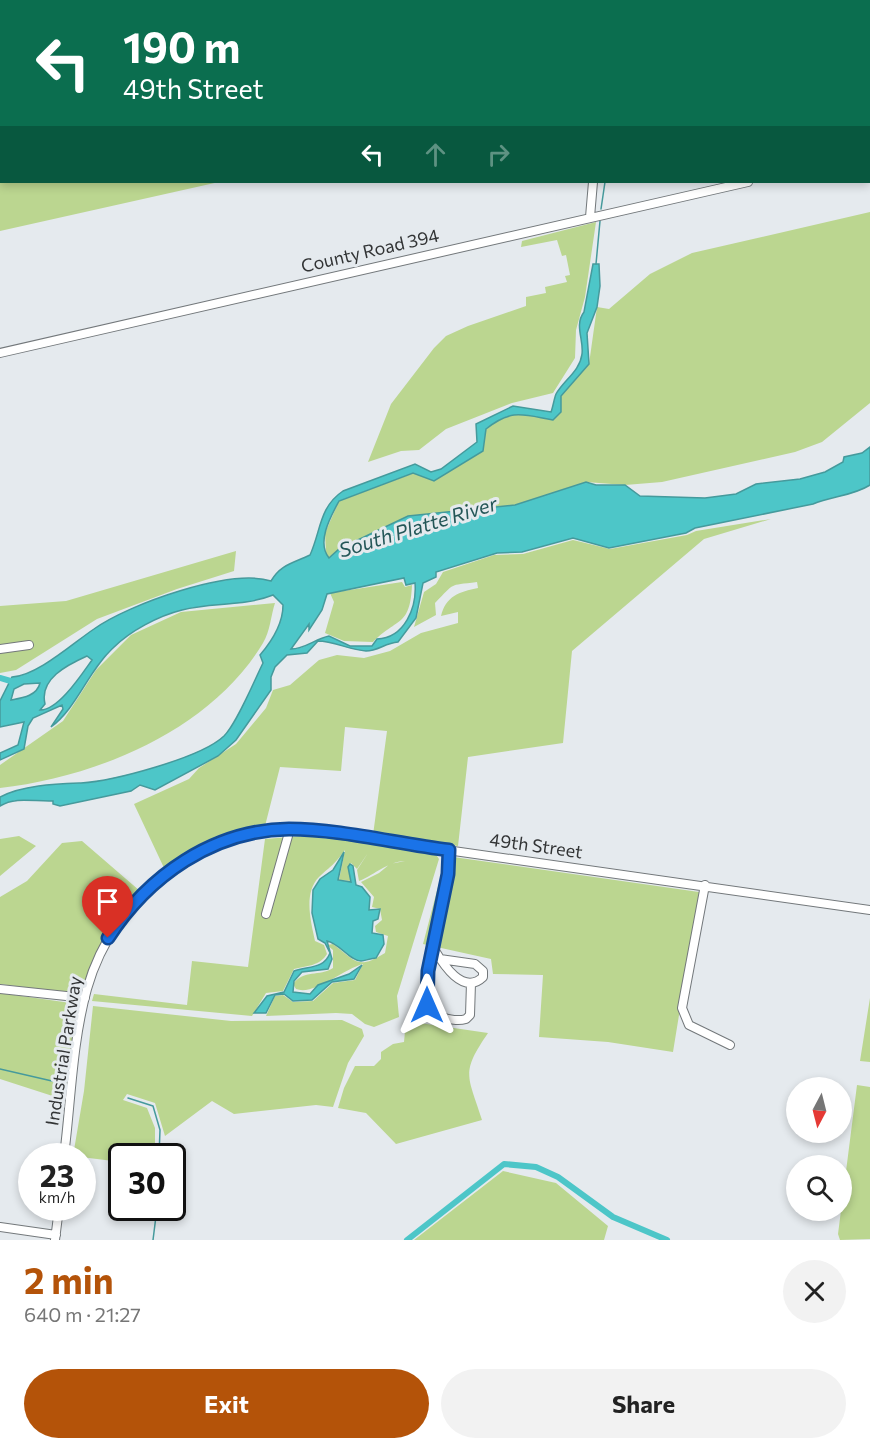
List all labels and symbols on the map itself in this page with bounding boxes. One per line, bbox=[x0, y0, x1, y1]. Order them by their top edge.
street label: County Road 394 bbox=[299, 223, 441, 277]
water label: South Platte River bbox=[336, 490, 501, 562]
street label: 49th Street bbox=[488, 828, 584, 862]
pin bbox=[82, 876, 133, 938]
position arrow bbox=[395, 973, 459, 1037]
street label: Industrial Parkway bbox=[40, 975, 86, 1127]
north arrow bbox=[786, 1077, 852, 1143]
speed limit sign: 30 bbox=[108, 1143, 186, 1221]

